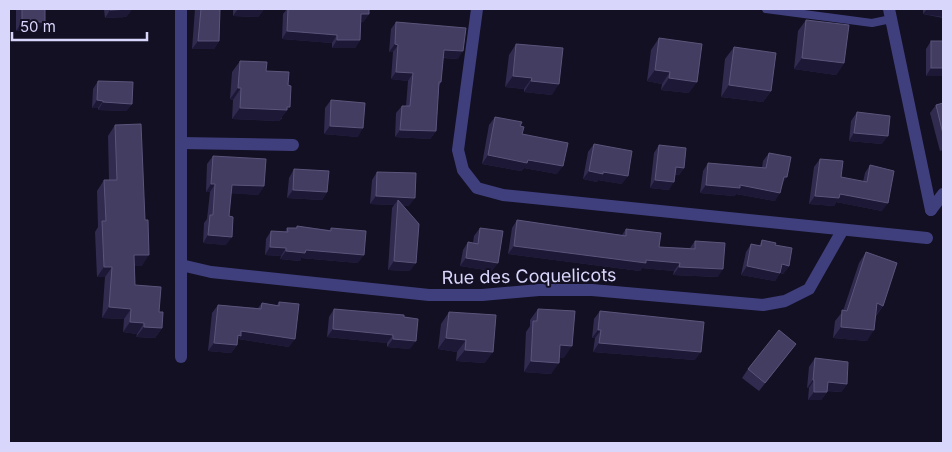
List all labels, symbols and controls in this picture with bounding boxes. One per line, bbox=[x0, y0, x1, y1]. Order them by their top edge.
scale bar bbox=[12, 10, 148, 42]
text: 50 m bbox=[20, 17, 56, 36]
street label: Rue des Coquelicots bbox=[441, 264, 617, 288]

